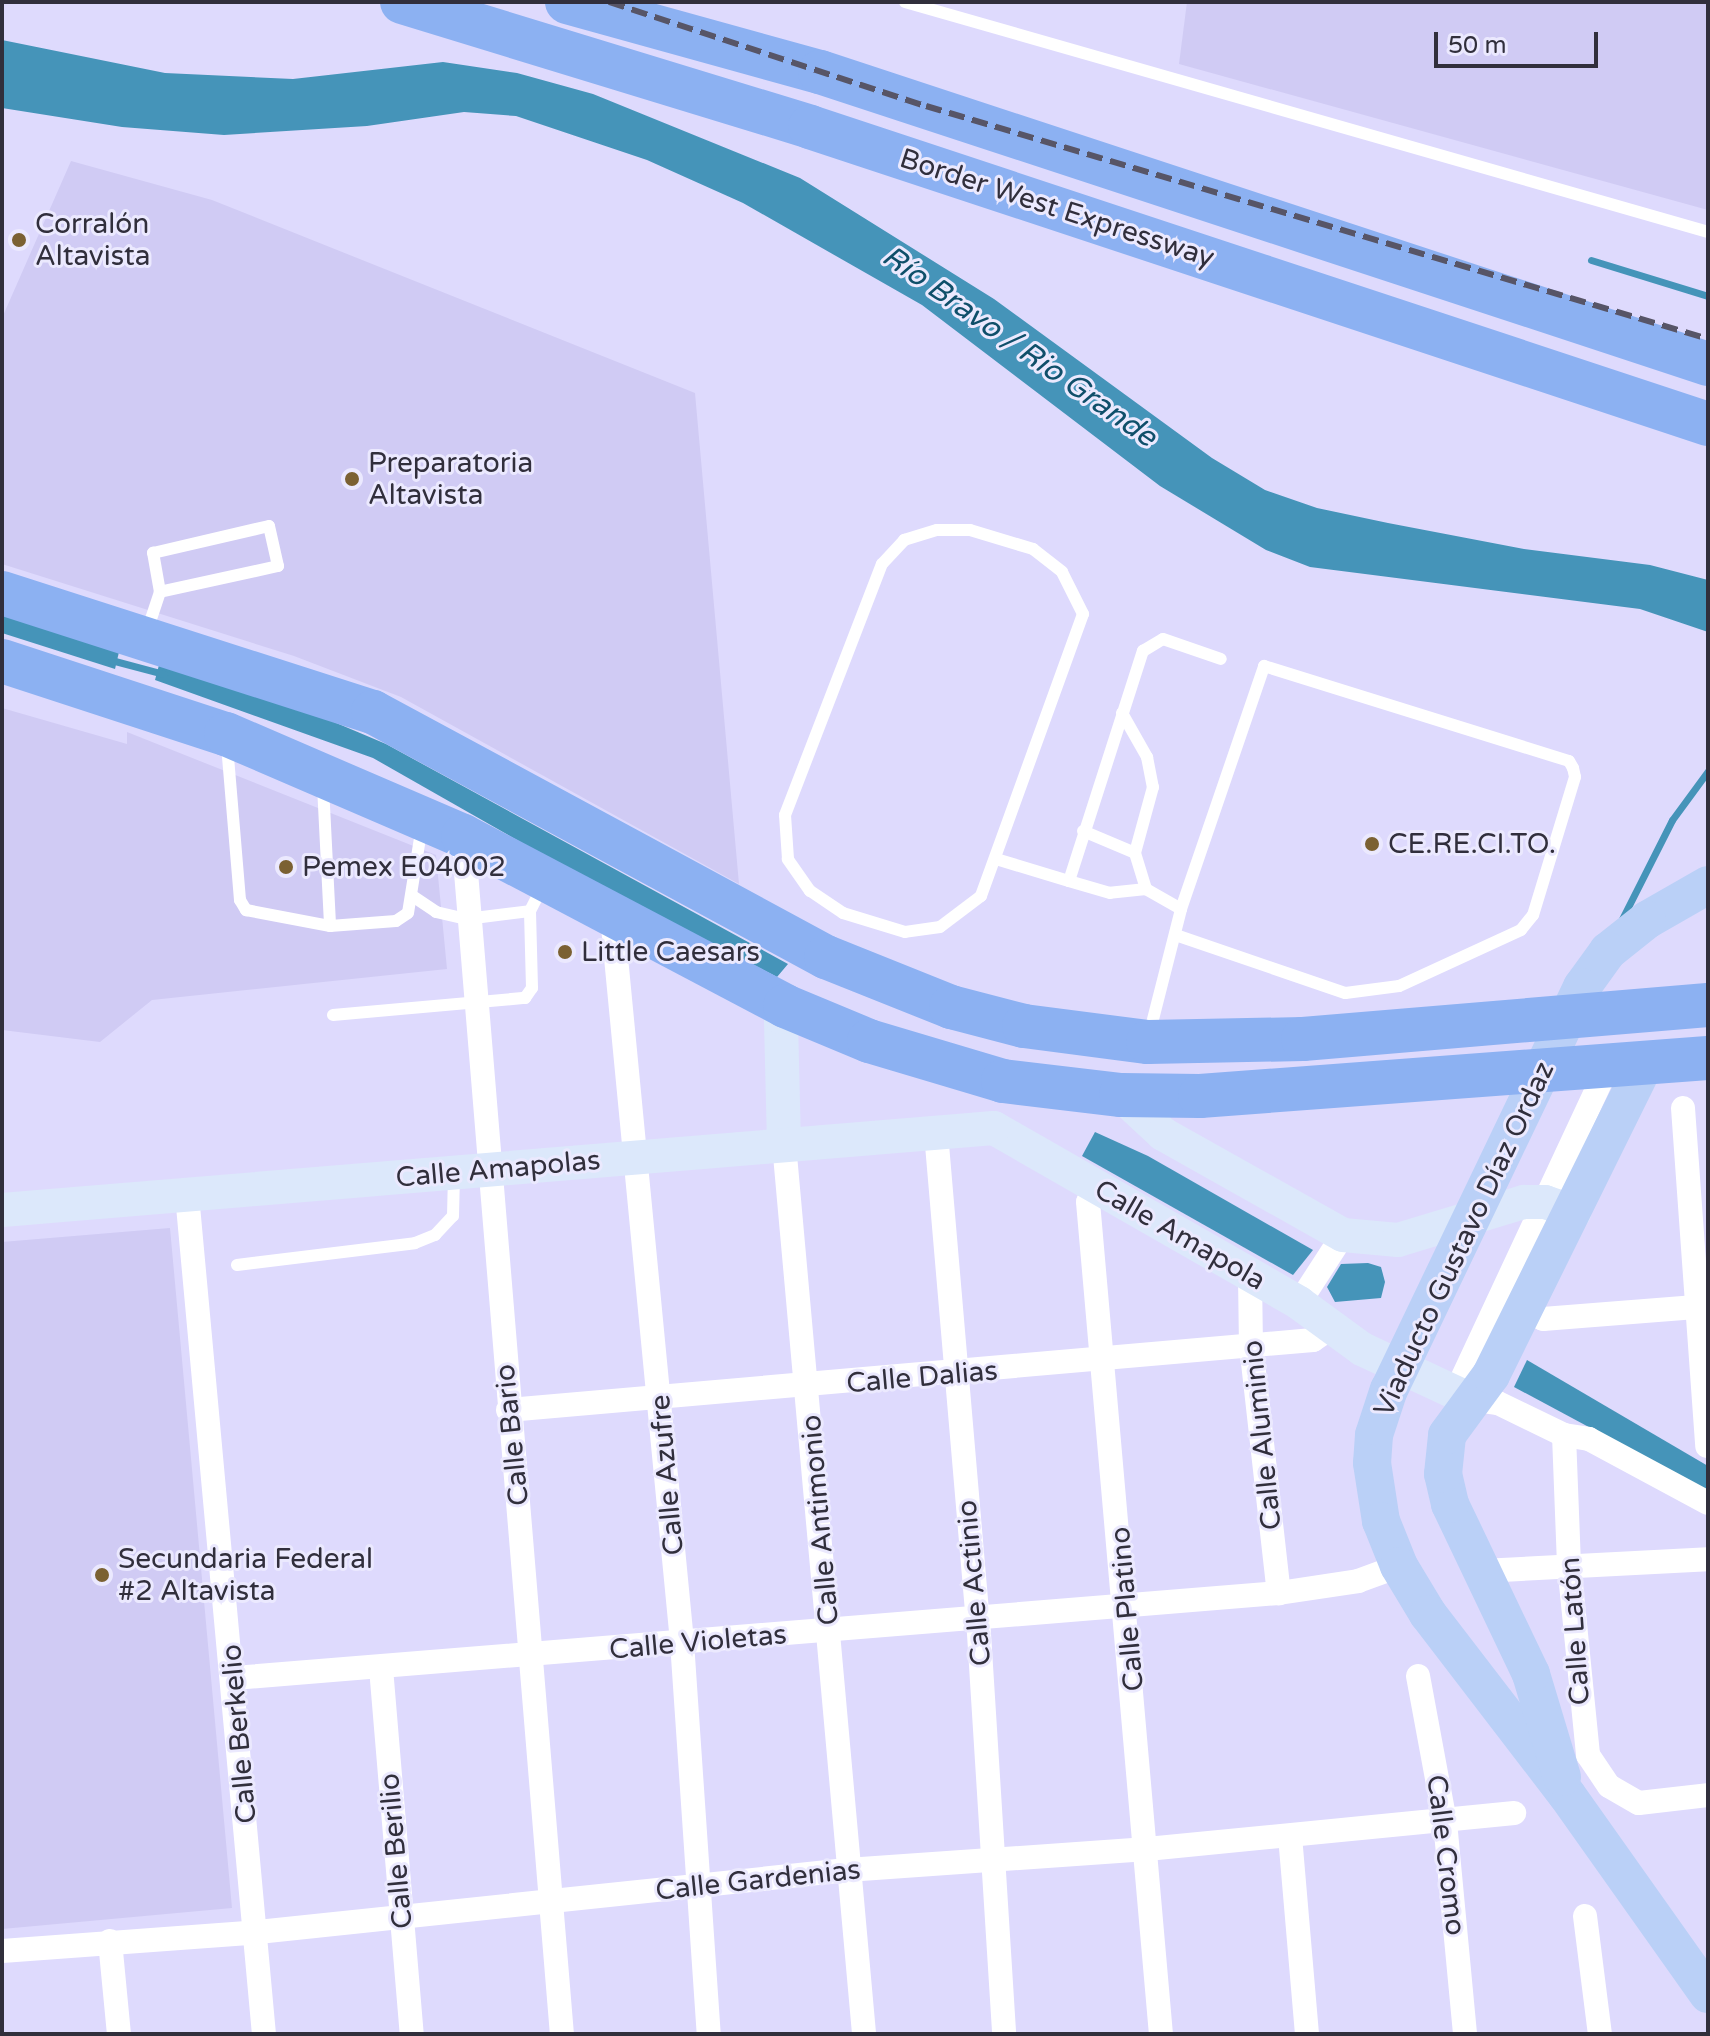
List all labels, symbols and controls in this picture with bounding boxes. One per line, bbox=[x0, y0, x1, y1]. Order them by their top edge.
scale bar bbox=[1438, 16, 1602, 66]
text: 50 m bbox=[1448, 31, 1506, 60]
street label: Border West Expressway bbox=[896, 141, 1218, 275]
place label: Corralón Altavista bbox=[35, 207, 150, 273]
marker: Corralón Altavista bbox=[10, 231, 28, 249]
water label: Río Bravo / Rio Grande bbox=[875, 239, 1163, 455]
place label: Preparatoria Altavista bbox=[368, 446, 533, 512]
marker: Preparatoria Altavista bbox=[343, 470, 361, 488]
place label: CE.RE.CI.TO. bbox=[1388, 827, 1556, 861]
marker: CE.RE.CI.TO. bbox=[1363, 835, 1381, 853]
place label: Pemex E04002 bbox=[302, 850, 506, 884]
marker: Pemex E04002 bbox=[277, 858, 295, 876]
place label: Little Caesars bbox=[581, 935, 760, 969]
marker: Little Caesars bbox=[556, 943, 574, 961]
street label: Viaducto Gustavo Díaz Ordaz bbox=[1367, 1056, 1561, 1422]
street label: Calle Amapolas bbox=[394, 1143, 602, 1195]
street label: Calle Amapola bbox=[1089, 1172, 1271, 1298]
street label: Calle Aluminio bbox=[1235, 1338, 1289, 1532]
street label: Calle Dalias bbox=[845, 1354, 999, 1400]
street label: Calle Bario bbox=[488, 1363, 536, 1507]
street label: Calle Azufre bbox=[643, 1393, 691, 1557]
street label: Calle Antimonio bbox=[794, 1413, 846, 1627]
street label: Calle Actinio bbox=[950, 1499, 998, 1667]
street label: Calle Platino bbox=[1103, 1525, 1151, 1693]
place label: Secundaria Federal #2 Altavista bbox=[118, 1542, 373, 1608]
street label: Calle Latón bbox=[1553, 1556, 1597, 1706]
marker: Secundaria Federal #2 Altavista bbox=[93, 1566, 111, 1584]
street label: Calle Violetas bbox=[608, 1618, 788, 1666]
street label: Calle Berkelio bbox=[214, 1643, 264, 1825]
street label: Calle Berilio bbox=[372, 1772, 420, 1930]
street label: Calle Cromo bbox=[1419, 1773, 1473, 1937]
street label: Calle Gardenias bbox=[654, 1853, 862, 1907]

